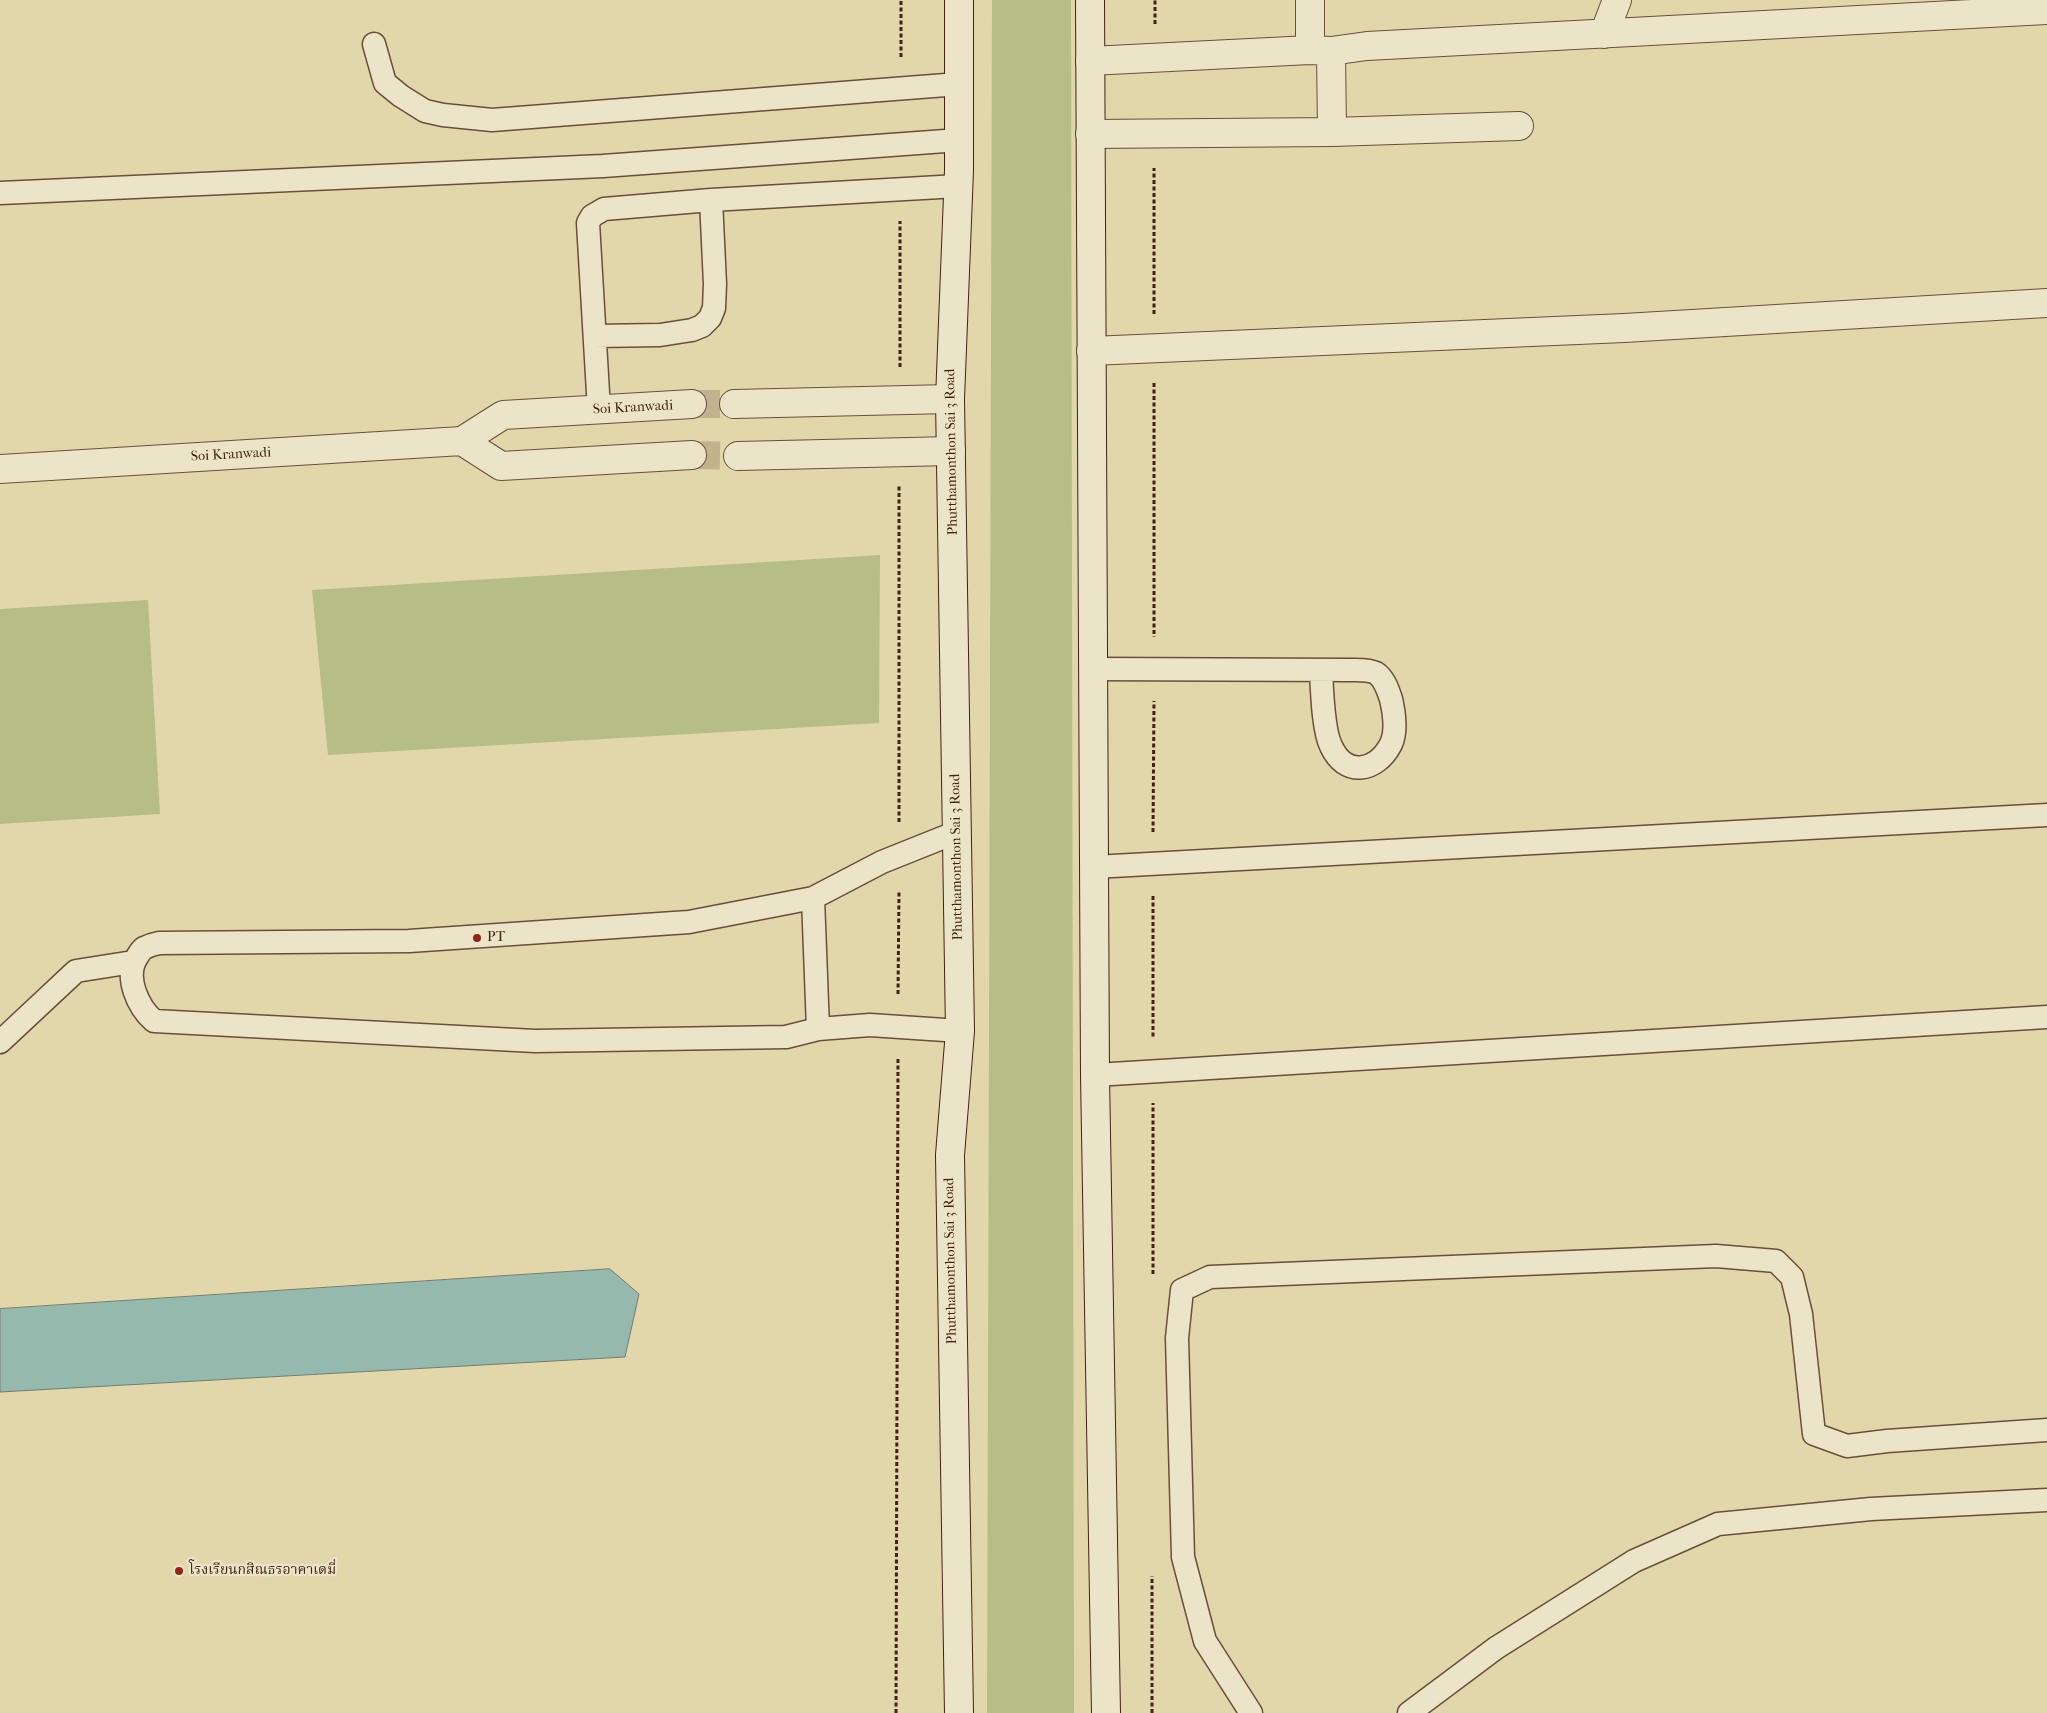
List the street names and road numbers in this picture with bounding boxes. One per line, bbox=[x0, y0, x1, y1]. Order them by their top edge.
street label: Phutthamonthon Sai 3 Road bbox=[942, 369, 962, 535]
street label: Soi Kranwadi bbox=[592, 398, 674, 418]
street label: Soi Kranwadi bbox=[190, 445, 272, 465]
street label: Phutthamonthon Sai 3 Road bbox=[947, 774, 967, 940]
street label: Phutthamonthon Sai 3 Road bbox=[941, 1178, 961, 1344]

